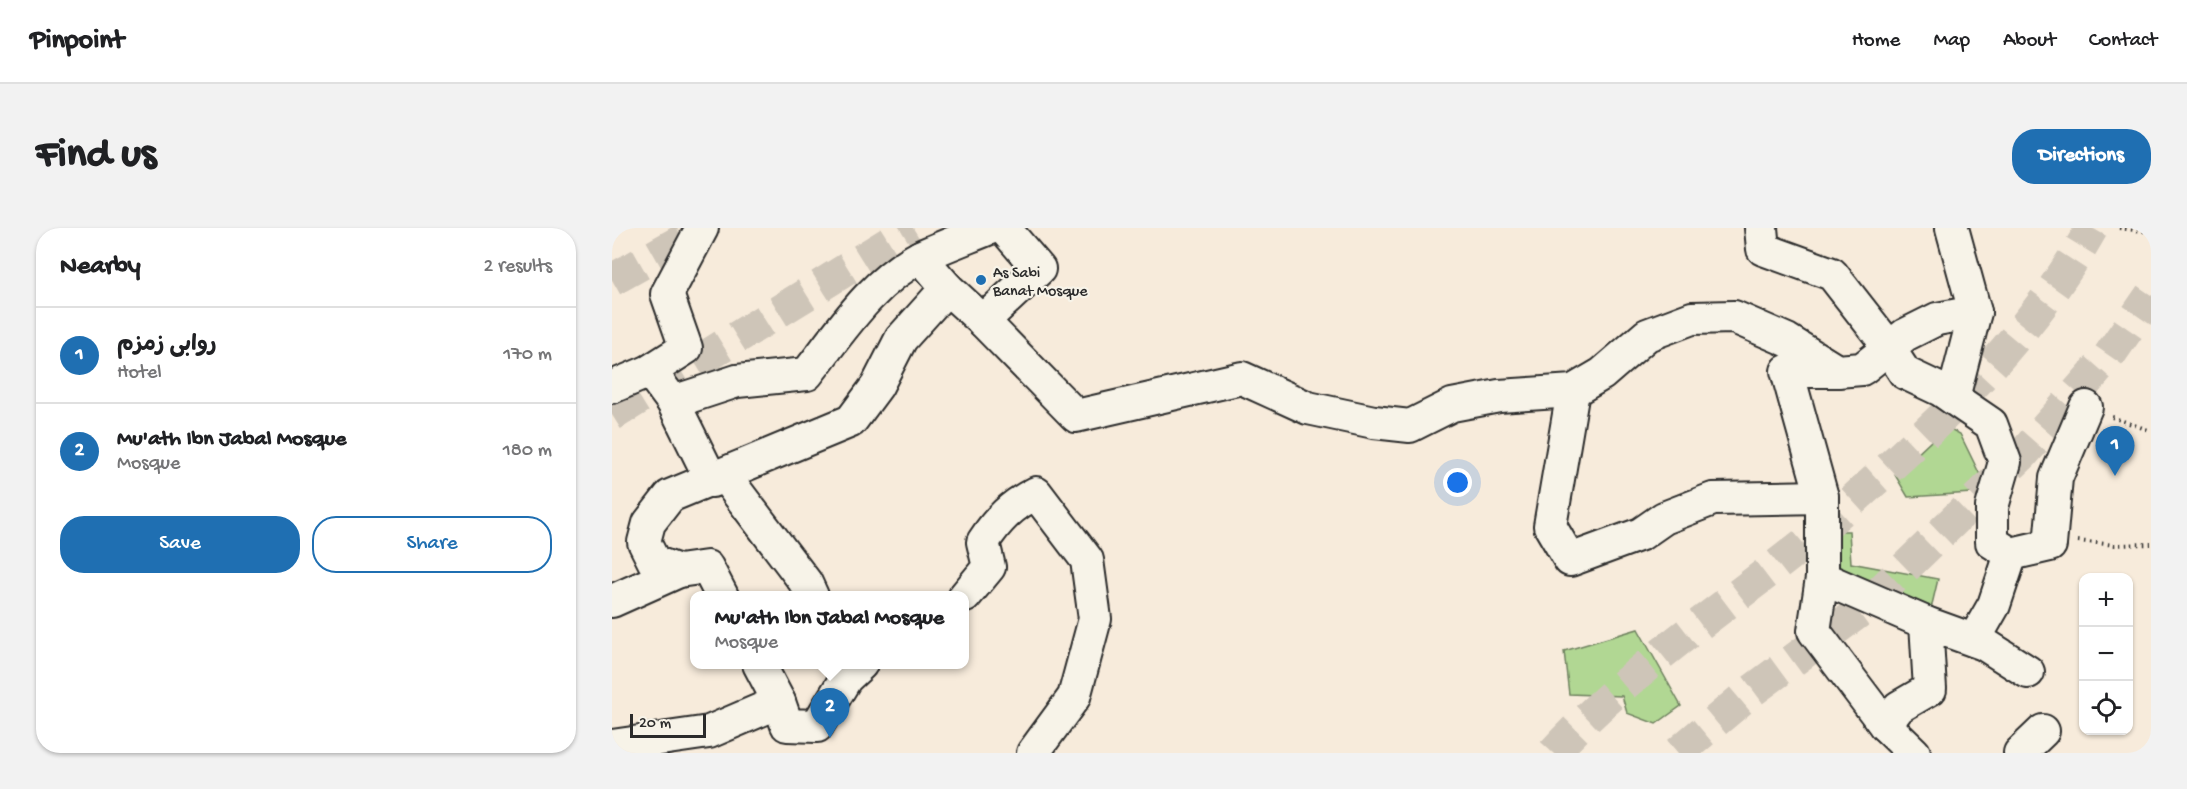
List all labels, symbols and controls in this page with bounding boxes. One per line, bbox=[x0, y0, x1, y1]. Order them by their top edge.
text: Pinpoint bbox=[30, 25, 124, 58]
text: Home bbox=[1852, 29, 1900, 54]
text: Map bbox=[1933, 29, 1970, 54]
text: About bbox=[2003, 29, 2056, 54]
text: Contact bbox=[2089, 29, 2157, 54]
button: Directions bbox=[2012, 129, 2151, 184]
text: Find us bbox=[36, 132, 156, 181]
text: Nearby bbox=[60, 252, 141, 283]
text: 2 results bbox=[483, 256, 552, 279]
place label: As Sabi Banat Mosque bbox=[992, 265, 1088, 302]
marker: As Sabi Banat Mosque bbox=[974, 273, 988, 287]
text: روابی زمزم bbox=[117, 333, 217, 359]
text: 1 bbox=[75, 344, 84, 367]
text: 170 m bbox=[503, 344, 552, 367]
text: Hotel bbox=[117, 362, 162, 385]
pin: 1 bbox=[2096, 426, 2134, 476]
text: Mu'ath Ibn Jabal Mosque bbox=[117, 427, 346, 453]
text: 2 bbox=[75, 440, 84, 463]
text: 180 m bbox=[503, 440, 552, 463]
text: Mosque bbox=[117, 453, 180, 476]
your location bbox=[1443, 468, 1472, 497]
button: Save bbox=[60, 516, 300, 573]
button: Share bbox=[312, 516, 552, 573]
map controls bbox=[2079, 573, 2133, 735]
button: + bbox=[2079, 573, 2133, 627]
popup bbox=[690, 591, 969, 669]
text: Mu'ath Ibn Jabal Mosque bbox=[715, 606, 944, 632]
button: − bbox=[2079, 627, 2133, 681]
text: Mosque bbox=[715, 632, 778, 655]
button: locate bbox=[2079, 681, 2133, 735]
pin: 2 bbox=[810, 688, 850, 738]
scale bar bbox=[630, 711, 706, 738]
text: 20 m bbox=[639, 715, 671, 734]

